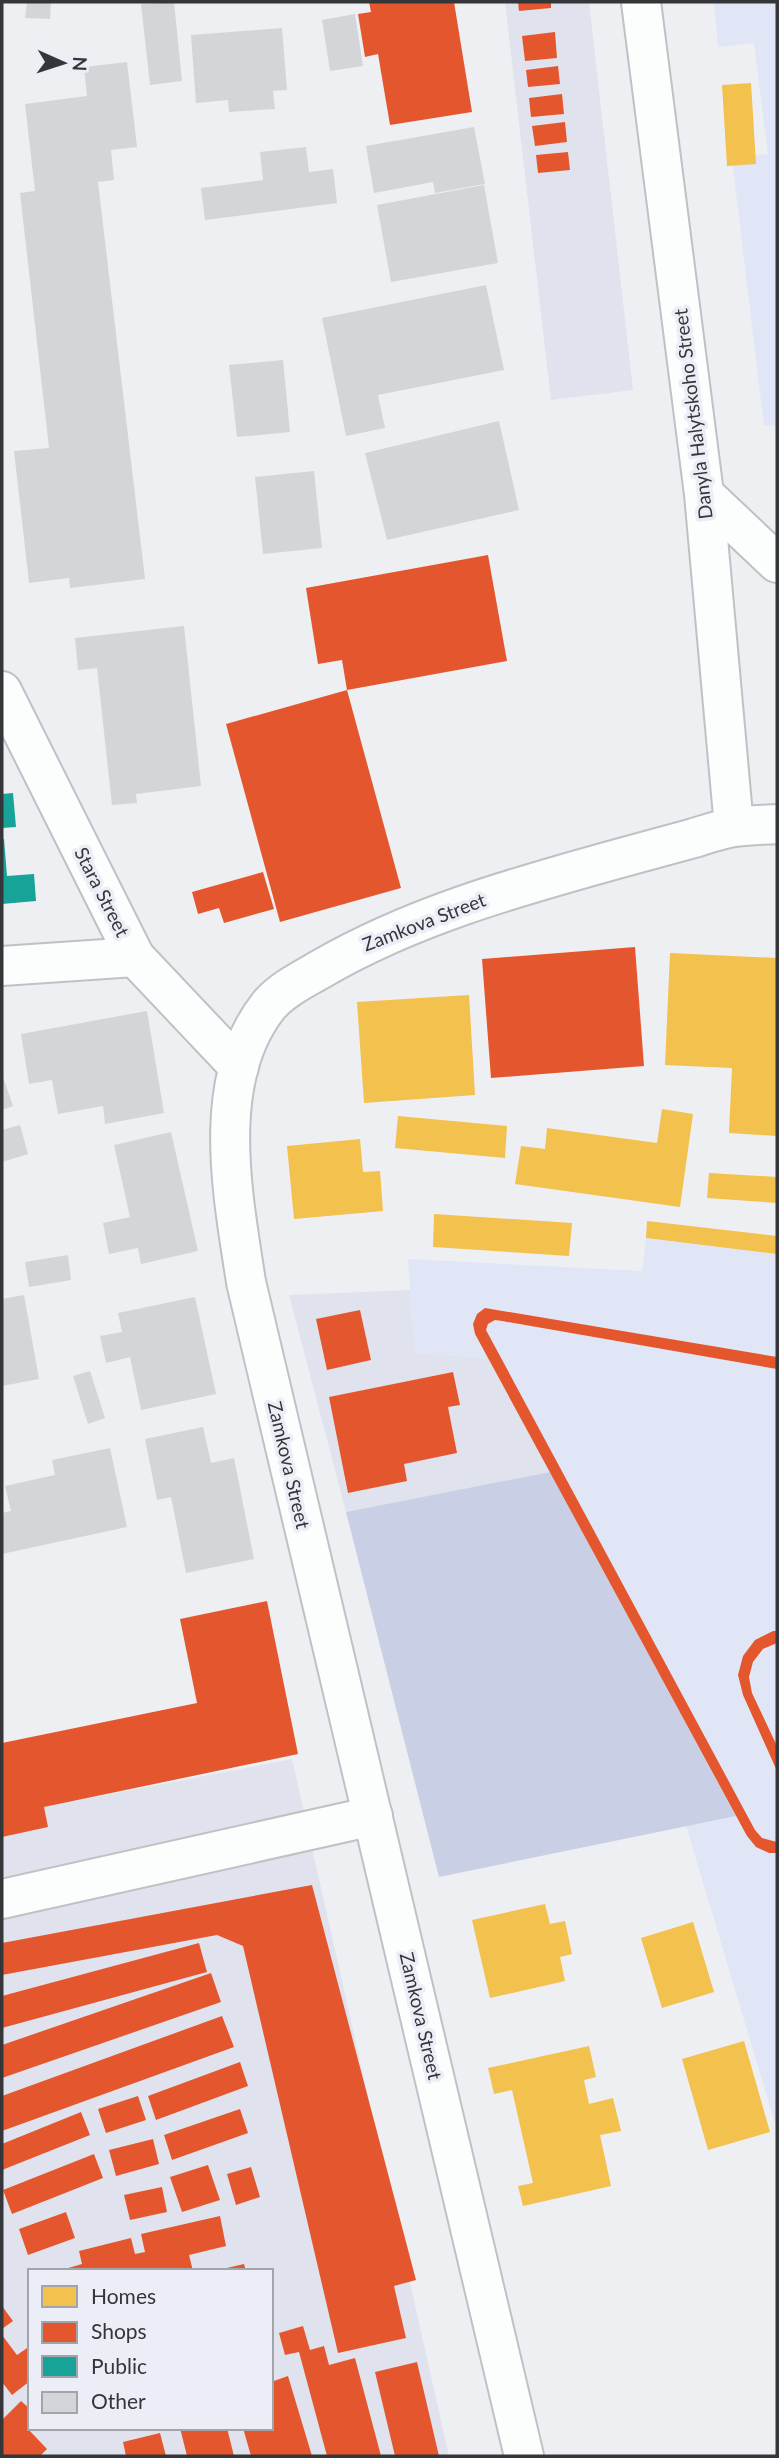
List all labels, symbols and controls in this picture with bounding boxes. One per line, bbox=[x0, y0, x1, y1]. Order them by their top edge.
north arrow bbox=[28, 28, 98, 98]
text: N bbox=[69, 56, 92, 72]
street label: Danyla Halytskoho Street bbox=[668, 307, 717, 521]
street label: Stara Street bbox=[70, 843, 135, 940]
street label: Zamkova Street bbox=[359, 887, 489, 956]
street label: Zamkova Street bbox=[264, 1399, 315, 1531]
street label: Zamkova Street bbox=[396, 1950, 447, 2082]
legend bbox=[28, 2269, 273, 2430]
text: Homes bbox=[91, 2283, 156, 2308]
text: Shops bbox=[91, 2318, 147, 2343]
text: Public bbox=[91, 2353, 147, 2378]
text: Other bbox=[91, 2388, 146, 2413]

